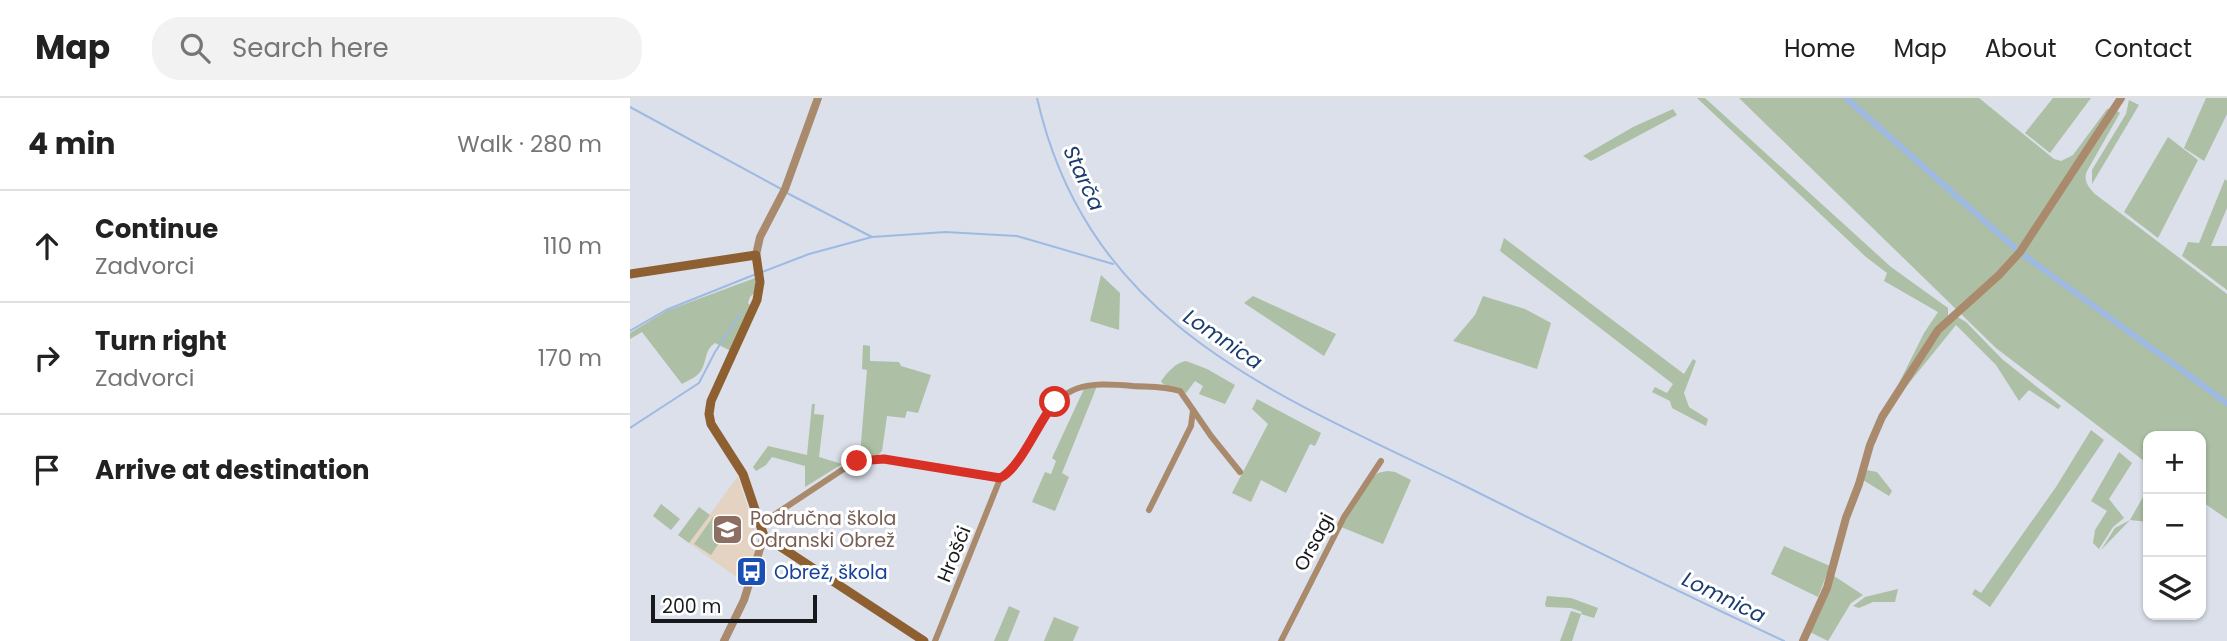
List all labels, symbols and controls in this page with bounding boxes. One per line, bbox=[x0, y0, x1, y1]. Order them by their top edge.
search box bbox=[152, 17, 642, 80]
text: Map bbox=[35, 24, 110, 71]
icon: search bbox=[176, 29, 214, 67]
text: Search here bbox=[232, 30, 389, 66]
text: Home bbox=[1784, 32, 1856, 65]
text: Map bbox=[1894, 32, 1947, 65]
text: About bbox=[1985, 32, 2056, 65]
text: Contact bbox=[2094, 32, 2192, 65]
text: 4 min bbox=[28, 122, 116, 165]
text: Walk · 280 m bbox=[457, 128, 602, 160]
water label: Starča bbox=[1056, 141, 1112, 215]
text: Continue bbox=[95, 211, 218, 247]
icon: ahead bbox=[28, 227, 66, 265]
text: 110 m bbox=[543, 230, 602, 262]
text: Zadvorci bbox=[95, 250, 194, 282]
water label: Lomnica bbox=[1178, 302, 1268, 376]
text: Turn right bbox=[95, 323, 227, 359]
icon: right bbox=[28, 339, 66, 377]
text: 170 m bbox=[538, 342, 602, 374]
text: Zadvorci bbox=[95, 362, 194, 394]
route start bbox=[1039, 386, 1070, 417]
map controls bbox=[2143, 431, 2206, 620]
button: + bbox=[2143, 431, 2206, 494]
route end bbox=[841, 445, 872, 476]
icon: arrive bbox=[28, 451, 66, 489]
text: Arrive at destination bbox=[95, 452, 370, 488]
button: − bbox=[2143, 494, 2206, 557]
place label: Područna škola Odranski Obrež bbox=[750, 505, 896, 554]
street label: Orsagi bbox=[1287, 508, 1341, 576]
school or university icon: Područna škola Odranski Obrež bbox=[710, 512, 744, 546]
street label: Hrošći bbox=[931, 522, 977, 586]
bus stop icon: Obrež, škola bbox=[734, 555, 768, 589]
button: layers bbox=[2143, 557, 2206, 620]
place label: Obrež, škola bbox=[774, 559, 888, 586]
water label: Lomnica bbox=[1677, 564, 1771, 630]
scale bar bbox=[651, 592, 817, 624]
text: 200 m bbox=[662, 593, 721, 620]

